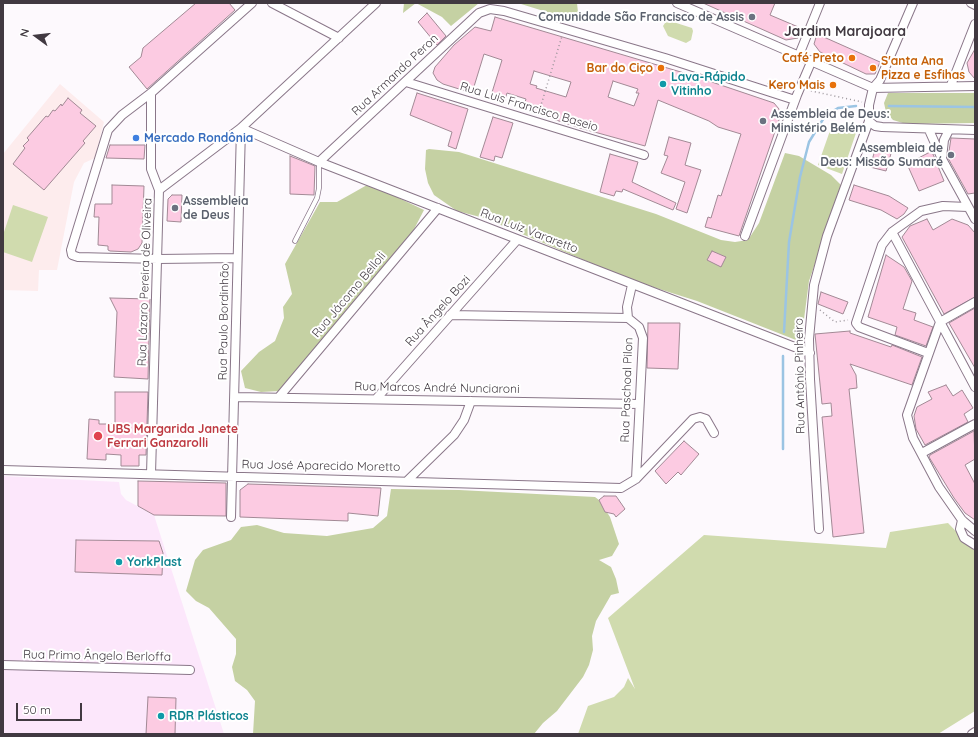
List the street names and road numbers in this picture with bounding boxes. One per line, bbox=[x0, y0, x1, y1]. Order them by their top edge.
street label: Rua Armando Peron bbox=[349, 31, 441, 119]
street label: Rua Luis Francisco Baseio bbox=[458, 79, 600, 135]
street label: Rua Lázaro Pereira de Oliveira bbox=[135, 197, 155, 367]
street label: Rua Luiz Vararetto bbox=[478, 206, 580, 256]
street label: Rua Jácomo Belloli bbox=[309, 249, 389, 341]
street label: Rua Paulo Bordinhão bbox=[216, 263, 232, 381]
street label: Rua Ângelo Bozi bbox=[402, 273, 474, 349]
street label: Rua Antônio Pinheiro bbox=[792, 318, 808, 434]
street label: Rua Paschoal Pilon bbox=[618, 337, 636, 443]
street label: Rua Marcos André Nunciaroni bbox=[354, 379, 520, 397]
street label: Rua José Aparecido Moretto bbox=[242, 457, 400, 475]
street label: Rua Primo Ângelo Berloffa bbox=[23, 648, 171, 664]

